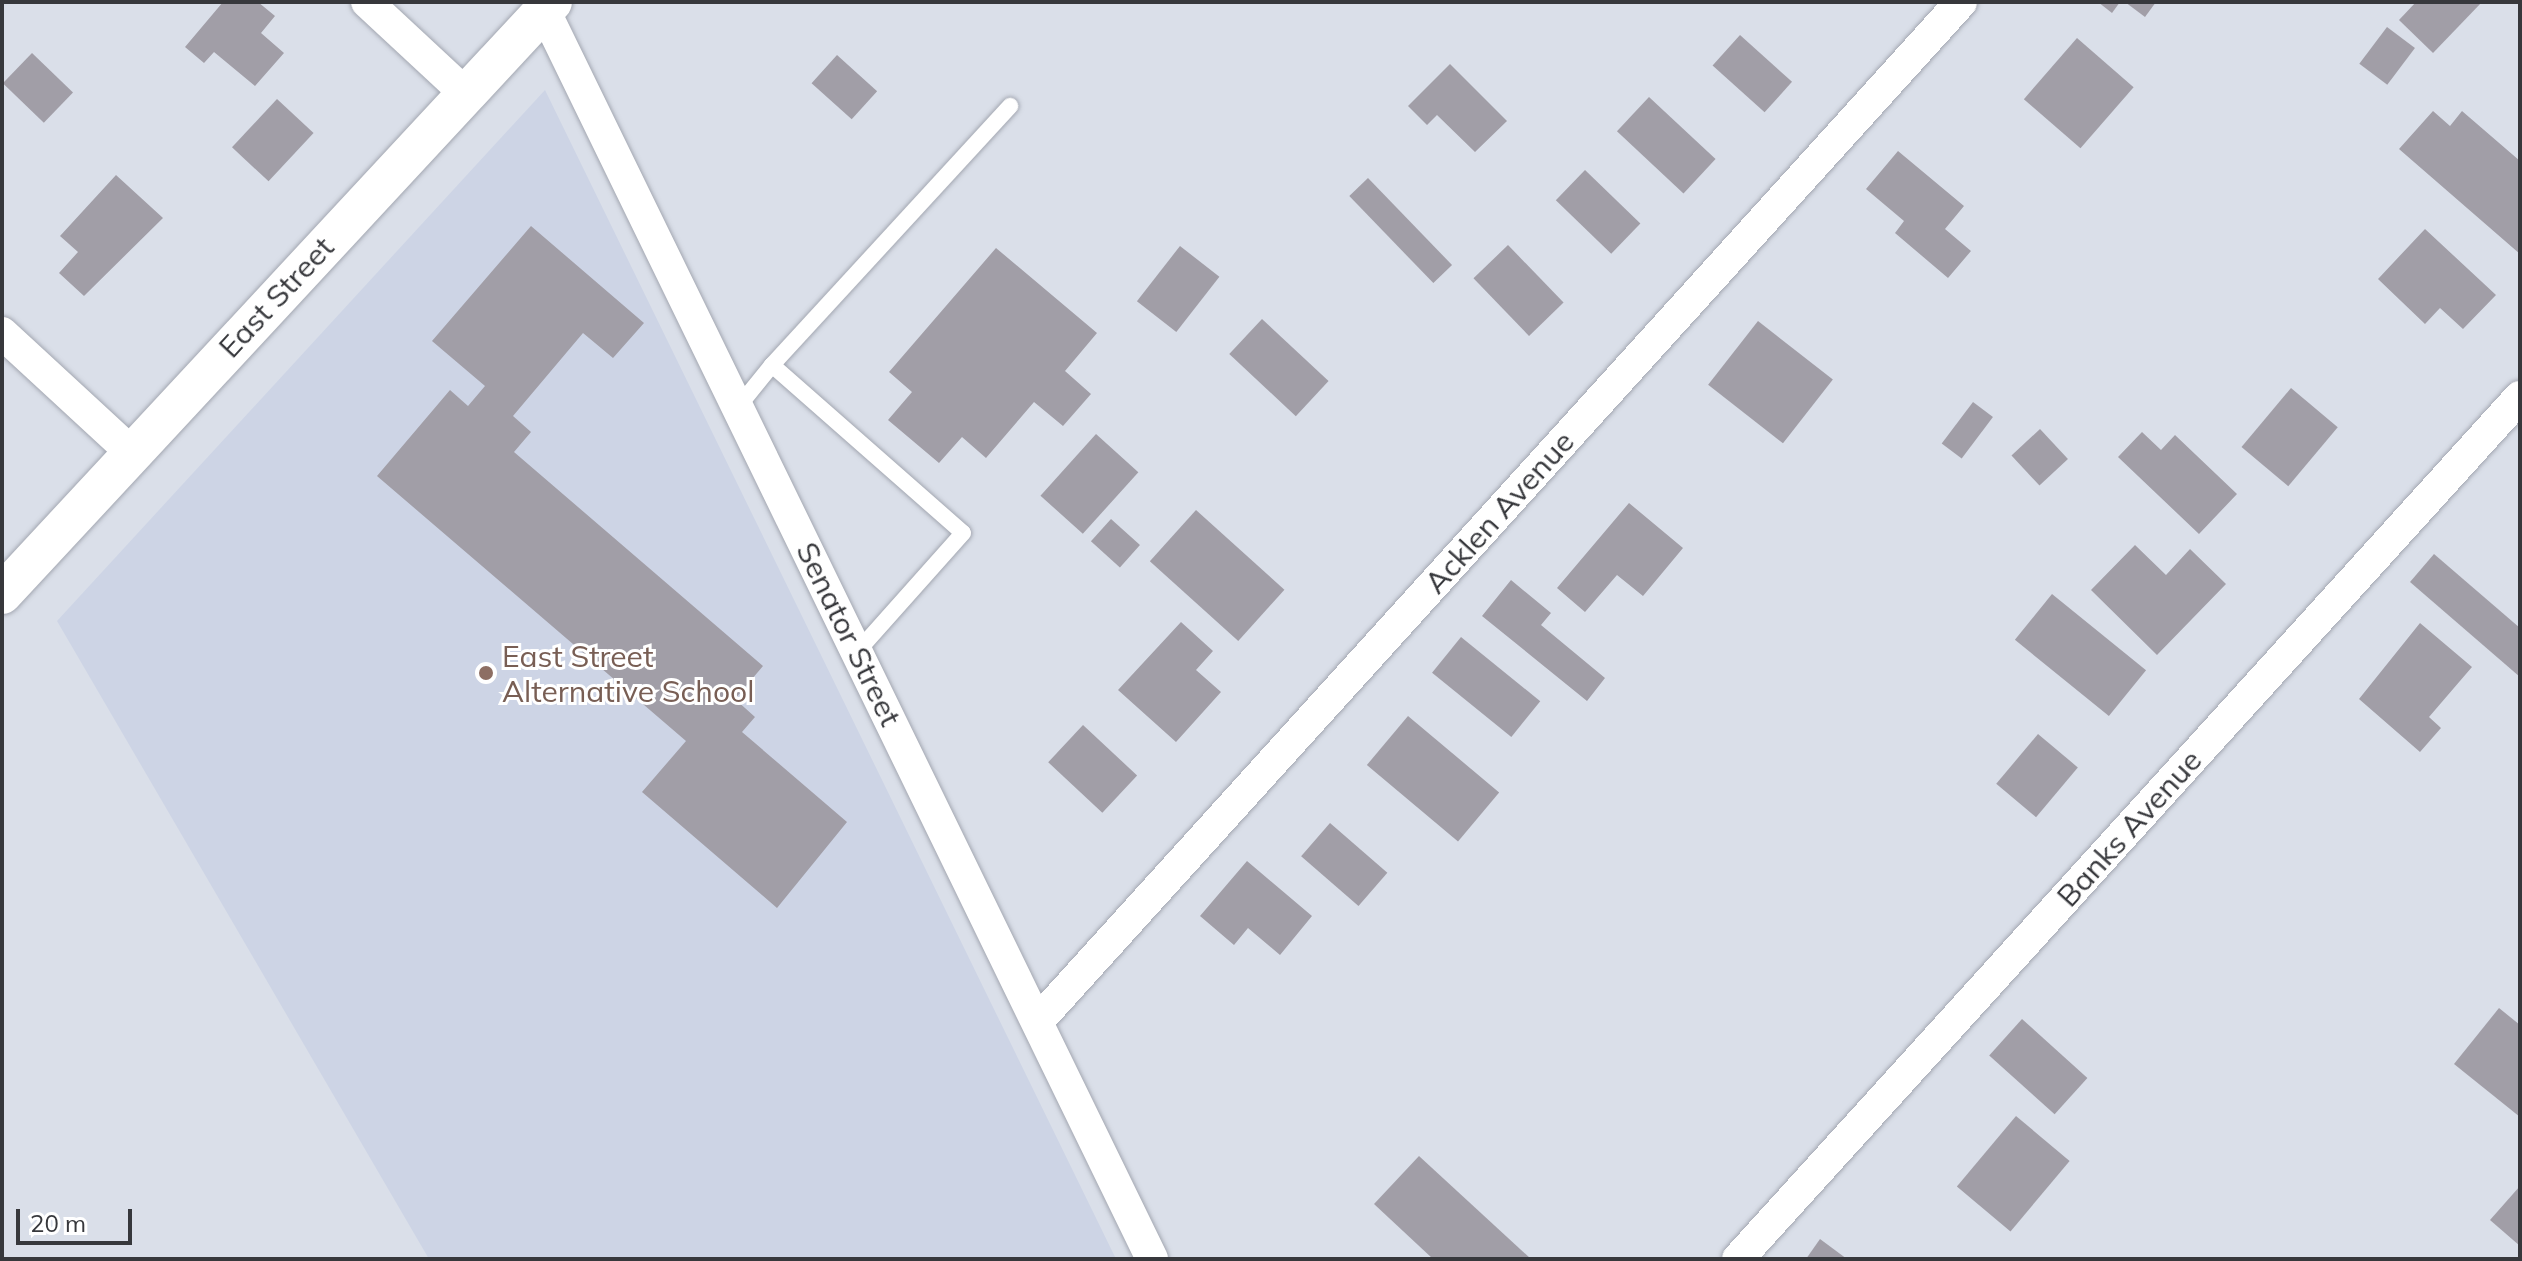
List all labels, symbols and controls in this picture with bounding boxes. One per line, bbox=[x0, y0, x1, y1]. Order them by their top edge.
street label: East Street bbox=[211, 229, 341, 365]
street label: Acklen Avenue bbox=[1417, 424, 1581, 600]
street label: Senator Street bbox=[789, 536, 909, 732]
place label: East Street Alternative School bbox=[502, 638, 754, 708]
marker: East Street Alternative School bbox=[477, 664, 495, 682]
street label: Banks Avenue bbox=[2049, 742, 2209, 914]
scale bar bbox=[20, 1193, 136, 1243]
text: 20 m bbox=[30, 1208, 86, 1238]

